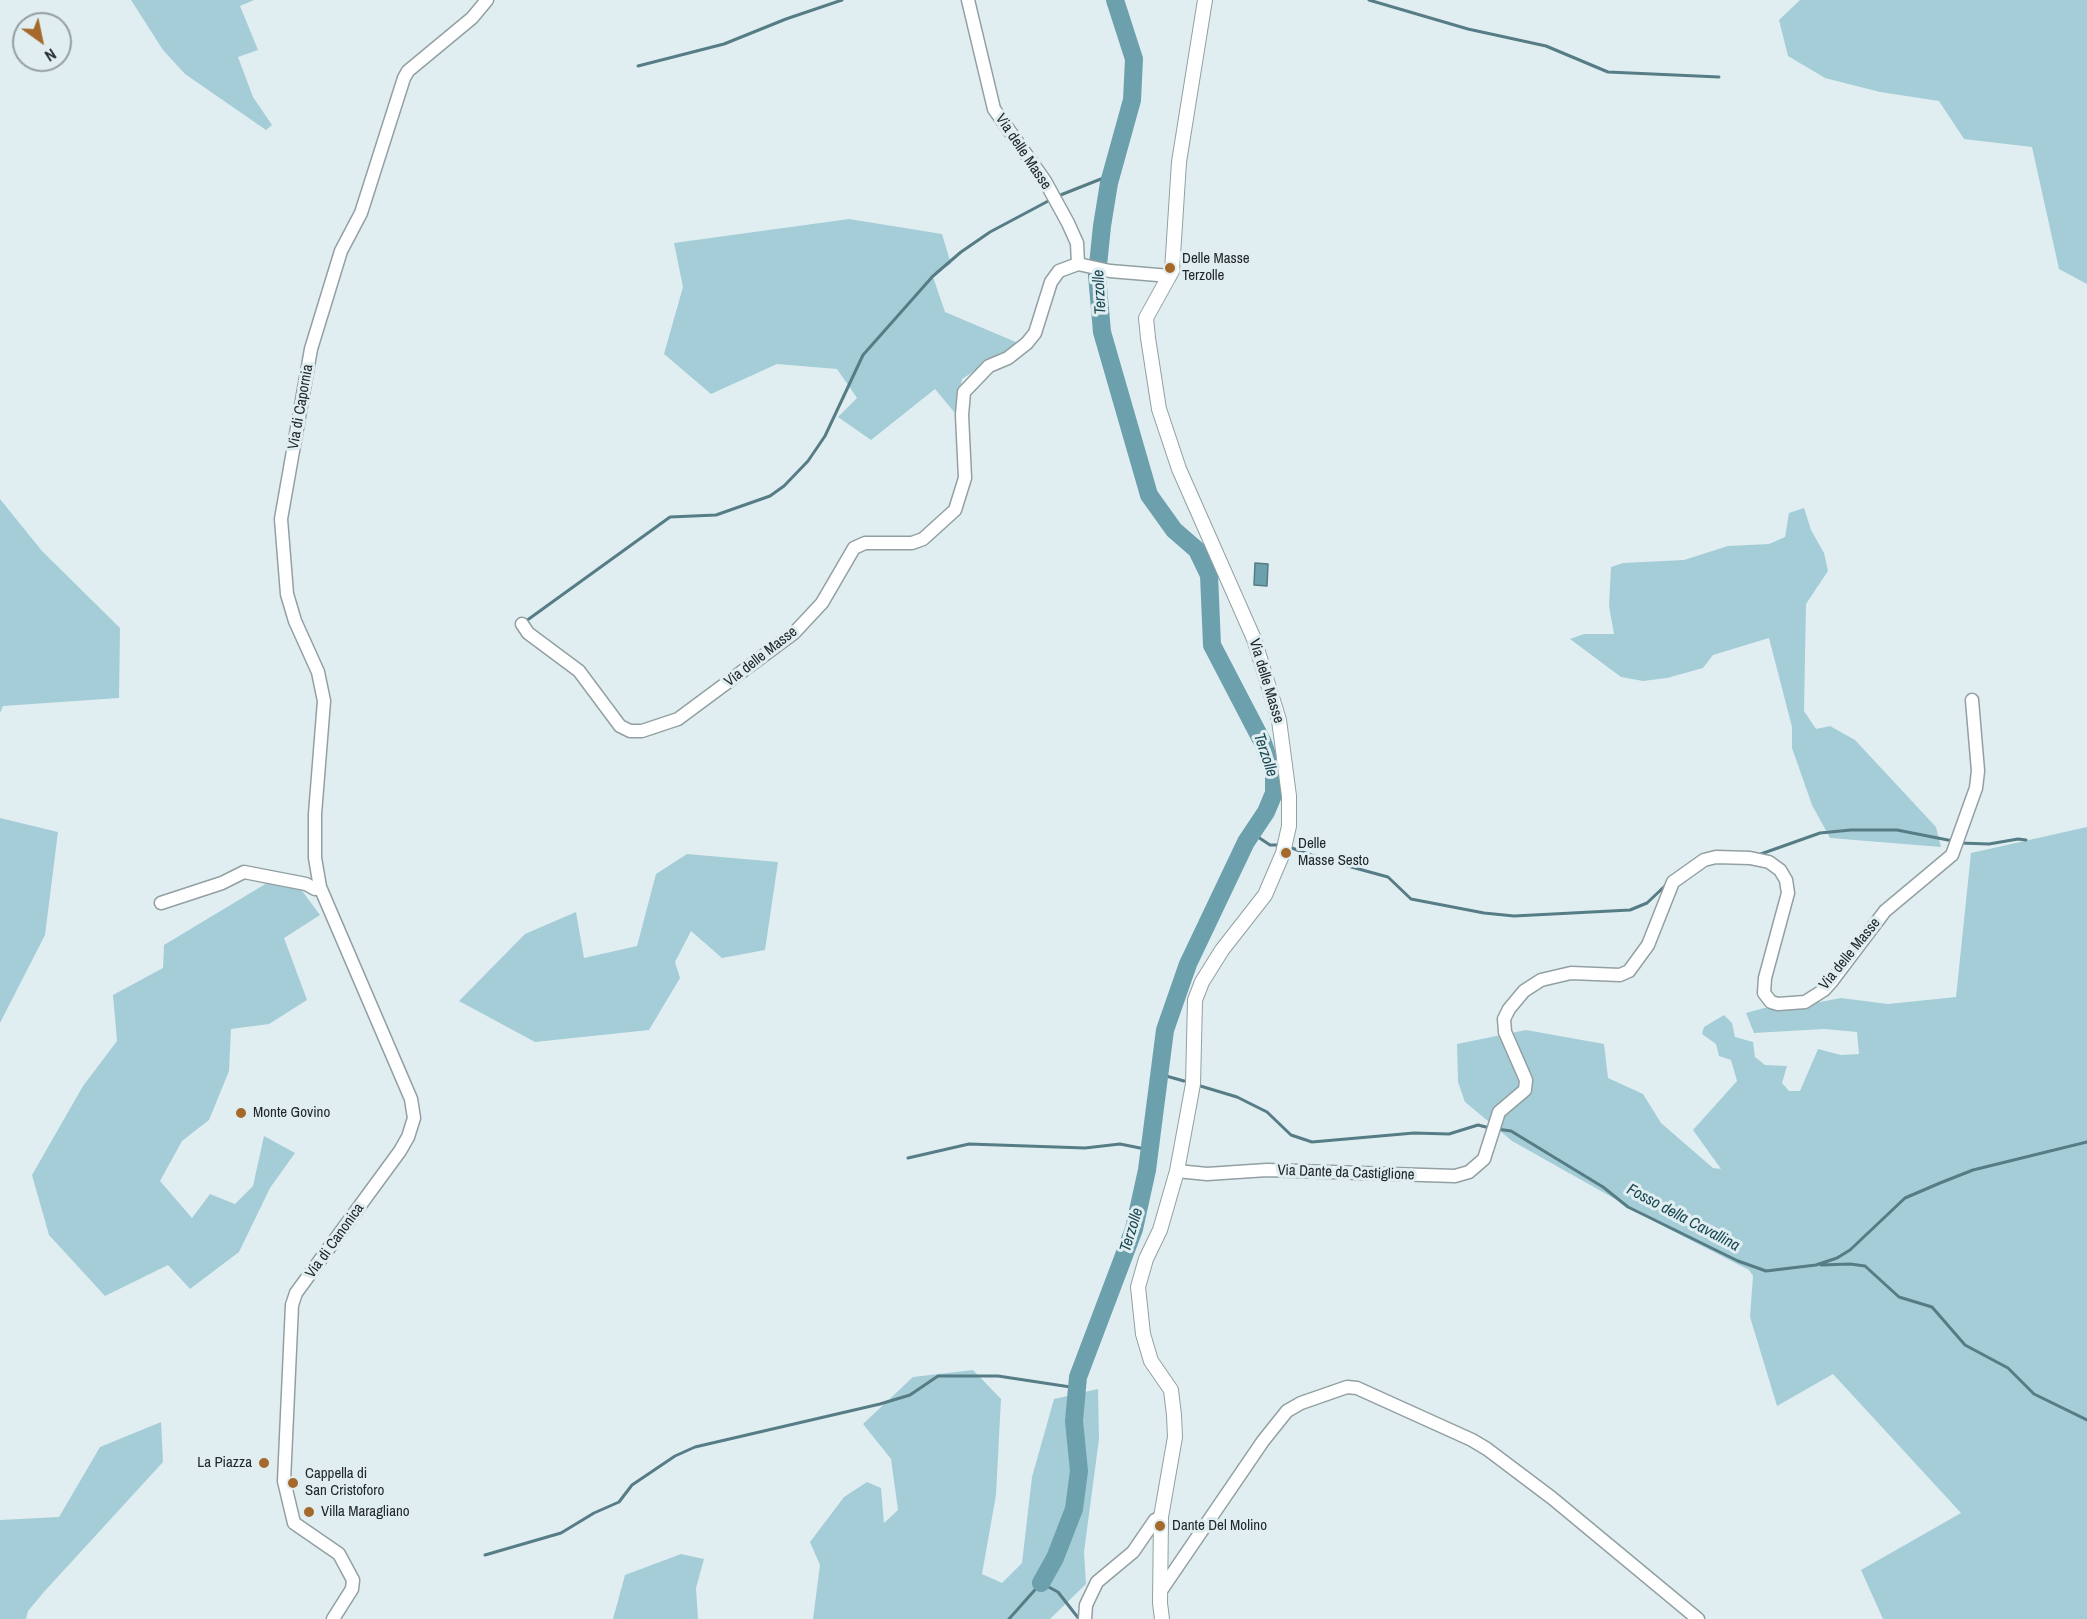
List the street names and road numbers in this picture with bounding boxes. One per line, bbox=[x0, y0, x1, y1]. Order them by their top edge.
street label: Via delle Masse bbox=[991, 111, 1055, 193]
street label: Via di Capornia bbox=[285, 363, 317, 451]
street label: Via delle Masse bbox=[721, 623, 801, 691]
street label: Via delle Masse bbox=[1245, 637, 1287, 725]
street label: Via delle Masse bbox=[1816, 914, 1884, 994]
street label: Via Dante da Castiglione bbox=[1277, 1162, 1415, 1184]
street label: Via di Canonica bbox=[302, 1200, 368, 1282]

